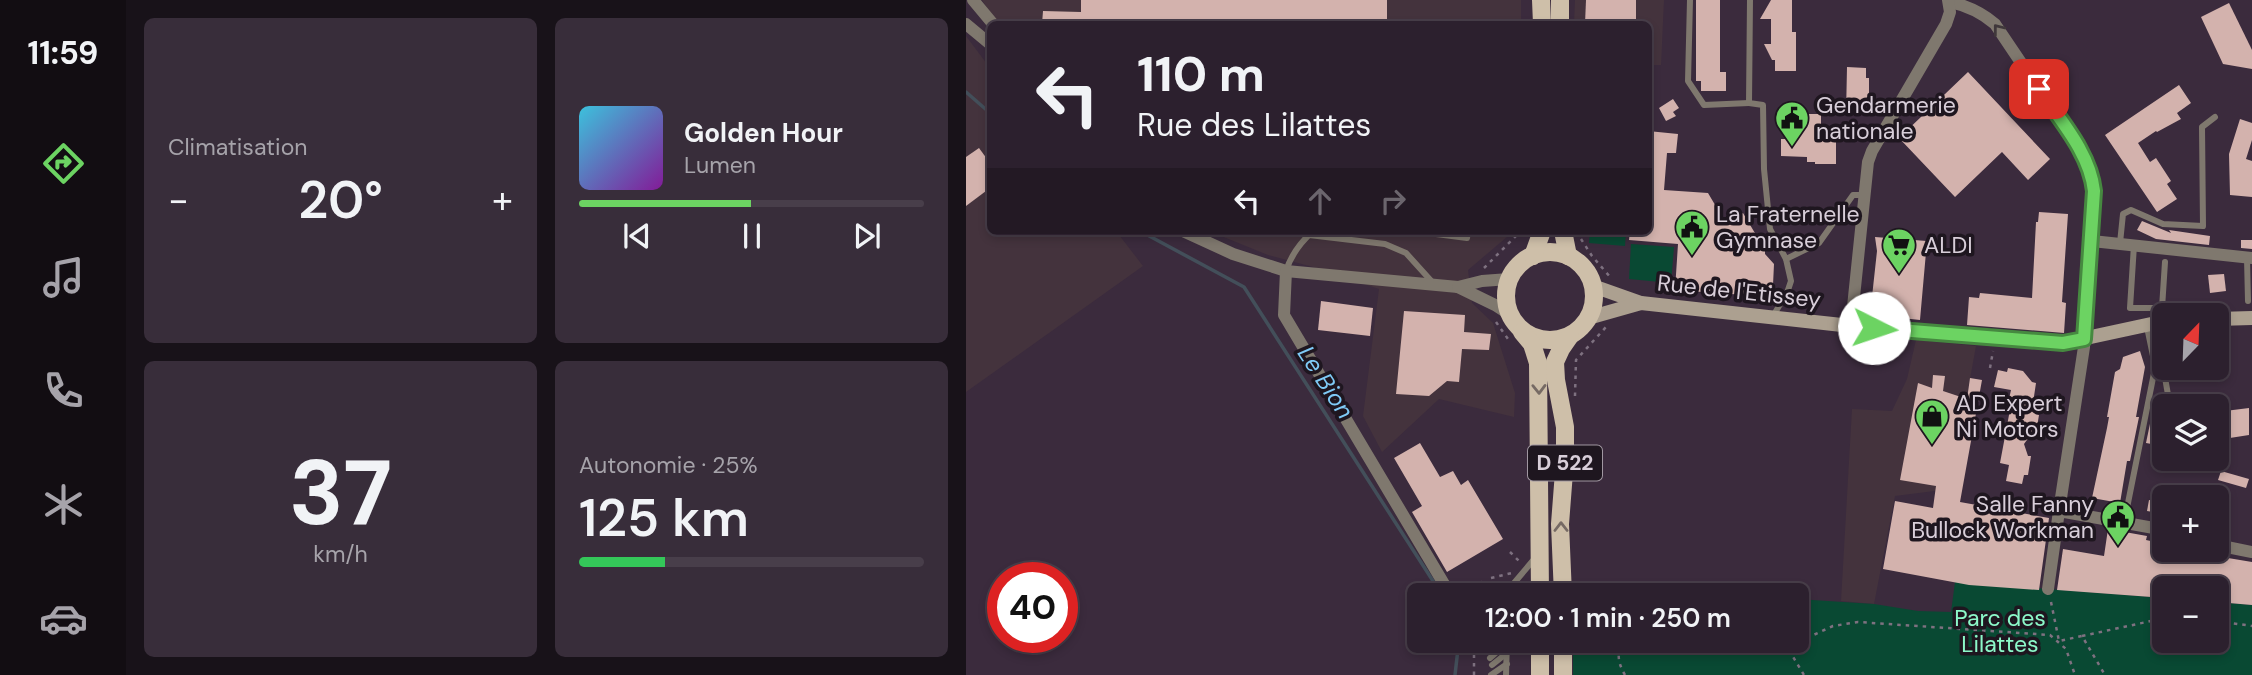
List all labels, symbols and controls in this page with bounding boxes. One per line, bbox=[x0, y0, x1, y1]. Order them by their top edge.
one-way arrow bbox=[1994, 25, 2007, 37]
text: 11:59 bbox=[28, 32, 98, 74]
text: 110 m bbox=[1137, 42, 1265, 106]
icon: left bbox=[1022, 49, 1113, 140]
pin bbox=[2009, 59, 2069, 119]
icon: arrive bbox=[2020, 70, 2058, 108]
place label: Gendarmerie nationale bbox=[1816, 90, 1956, 146]
public building icon: Gendarmerie nationale bbox=[1773, 99, 1811, 148]
text: Rue des Lilattes bbox=[1137, 104, 1371, 146]
text: Golden Hour bbox=[684, 116, 843, 150]
text: Climatisation bbox=[168, 132, 307, 162]
icon: directions bbox=[39, 139, 88, 188]
text: Lumen bbox=[684, 150, 756, 180]
text: 20° bbox=[298, 166, 383, 234]
text: − bbox=[168, 175, 189, 225]
text: + bbox=[492, 175, 513, 225]
icon: left bbox=[1228, 182, 1266, 220]
icon: ahead bbox=[1301, 182, 1339, 220]
icon: right bbox=[1374, 182, 1412, 220]
place label: La Fraternelle Gymnase bbox=[1716, 199, 1860, 255]
public building icon: La Fraternelle Gymnase bbox=[1673, 208, 1711, 257]
icon: previous bbox=[618, 217, 656, 255]
icon: pause bbox=[733, 217, 771, 255]
icon: next bbox=[848, 217, 886, 255]
supermarket icon: ALDI bbox=[1880, 226, 1918, 275]
place label: ALDI bbox=[1924, 230, 1973, 260]
icon: music bbox=[39, 253, 88, 302]
street label: Rue de l'Etissey bbox=[1656, 267, 1823, 315]
position arrow bbox=[1837, 291, 1911, 365]
north arrow bbox=[2152, 303, 2230, 380]
map controls bbox=[2152, 303, 2229, 653]
water label: Le Bion bbox=[1291, 340, 1361, 424]
icon: phone bbox=[39, 366, 88, 415]
one-way arrow bbox=[1531, 384, 1547, 395]
place label: AD Expert Ni Motors bbox=[1956, 388, 2063, 444]
button: layers bbox=[2152, 394, 2229, 471]
shop icon: AD Expert Ni Motors bbox=[1913, 397, 1951, 446]
text: 37 bbox=[289, 434, 392, 552]
road number: D 522 bbox=[1528, 446, 1602, 480]
text: Autonomie · 25% bbox=[579, 450, 758, 480]
icon: climate bbox=[39, 480, 88, 529]
text: 125 km bbox=[579, 484, 749, 552]
button: + bbox=[2152, 485, 2229, 562]
place label: Salle Fanny Bullock Workman bbox=[1911, 489, 2094, 545]
public building icon: Salle Fanny Bullock Workman bbox=[2099, 498, 2137, 547]
one-way arrow bbox=[1553, 521, 1569, 532]
text: km/h bbox=[313, 539, 368, 569]
speed limit sign: 40 bbox=[987, 562, 1078, 653]
button: − bbox=[2152, 576, 2229, 653]
icon: car bbox=[39, 594, 88, 643]
text: 12:00 · 1 min · 250 m bbox=[1485, 601, 1731, 635]
park label: Parc des Lilattes bbox=[1954, 603, 2046, 659]

